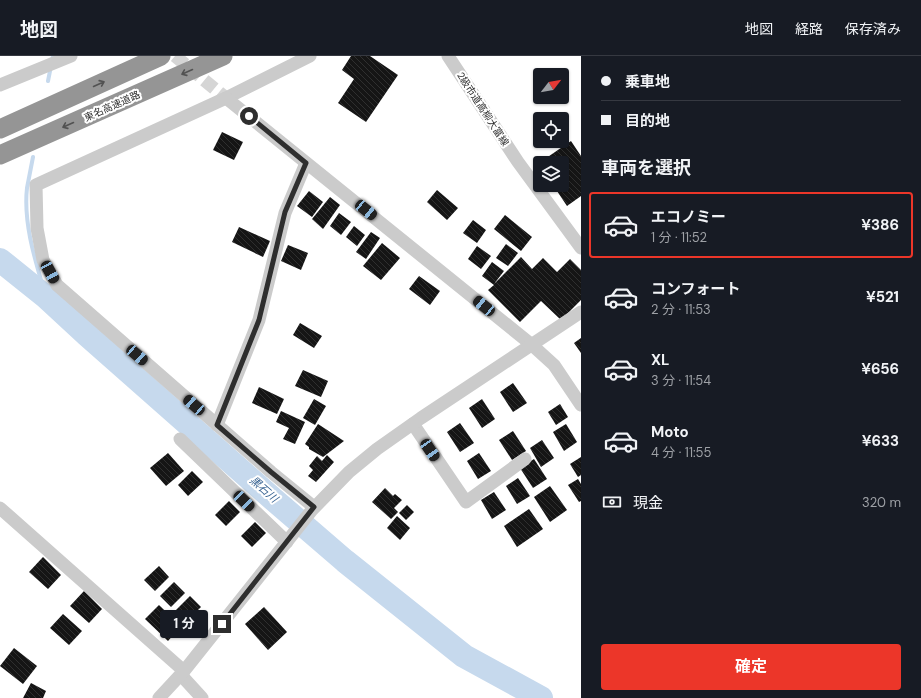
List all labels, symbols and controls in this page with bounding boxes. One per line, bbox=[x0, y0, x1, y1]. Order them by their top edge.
text: 地図 bbox=[20, 17, 58, 42]
text: 地図 bbox=[745, 20, 773, 38]
text: 経路 bbox=[795, 20, 823, 38]
text: 保存済み bbox=[845, 20, 901, 38]
north arrow bbox=[533, 68, 569, 104]
map controls bbox=[533, 68, 569, 192]
one-way arrow bbox=[182, 69, 194, 76]
street label: 2級市道高柳大富線 bbox=[454, 69, 512, 149]
text: 乗車地 bbox=[625, 72, 670, 92]
one-way arrow bbox=[93, 80, 105, 87]
street label: 東名高速道路 bbox=[82, 88, 142, 124]
route start bbox=[240, 107, 258, 125]
text: 目的地 bbox=[625, 111, 670, 131]
button: locate bbox=[533, 112, 569, 148]
one-way arrow bbox=[63, 121, 75, 129]
button: layers bbox=[533, 156, 569, 192]
text: 車両を選択 bbox=[601, 156, 691, 180]
car bbox=[353, 198, 379, 222]
icon: car bbox=[603, 207, 639, 243]
text: エコノミー bbox=[651, 207, 726, 227]
text: ¥386 bbox=[861, 215, 899, 235]
text: 1 分 · 11:52 bbox=[651, 229, 707, 246]
car bbox=[39, 259, 61, 285]
icon: car bbox=[603, 279, 639, 315]
text: コンフォート bbox=[651, 279, 741, 299]
text: ¥521 bbox=[866, 287, 899, 307]
car bbox=[471, 294, 497, 318]
text: 2 分 · 11:53 bbox=[651, 301, 711, 318]
car bbox=[124, 343, 150, 367]
text: XL bbox=[651, 350, 669, 370]
icon: car bbox=[603, 351, 639, 387]
text: ¥656 bbox=[861, 359, 899, 379]
text: 3 分 · 11:54 bbox=[651, 372, 711, 389]
car bbox=[181, 393, 207, 417]
text: Moto bbox=[651, 422, 689, 442]
icon: car bbox=[603, 423, 639, 459]
text: ¥633 bbox=[862, 431, 899, 451]
car bbox=[418, 437, 442, 463]
text: 4 分 · 11:55 bbox=[651, 444, 711, 461]
water label: 黒石川 bbox=[247, 473, 282, 506]
car bbox=[231, 488, 257, 514]
icon: cash bbox=[601, 491, 623, 513]
text: 現金 bbox=[633, 493, 663, 513]
text: 320 m bbox=[862, 494, 901, 511]
callout: 1 分 bbox=[160, 610, 208, 638]
text: 1 分 bbox=[174, 615, 194, 632]
route end bbox=[213, 615, 231, 633]
button: 確定 bbox=[601, 644, 901, 690]

